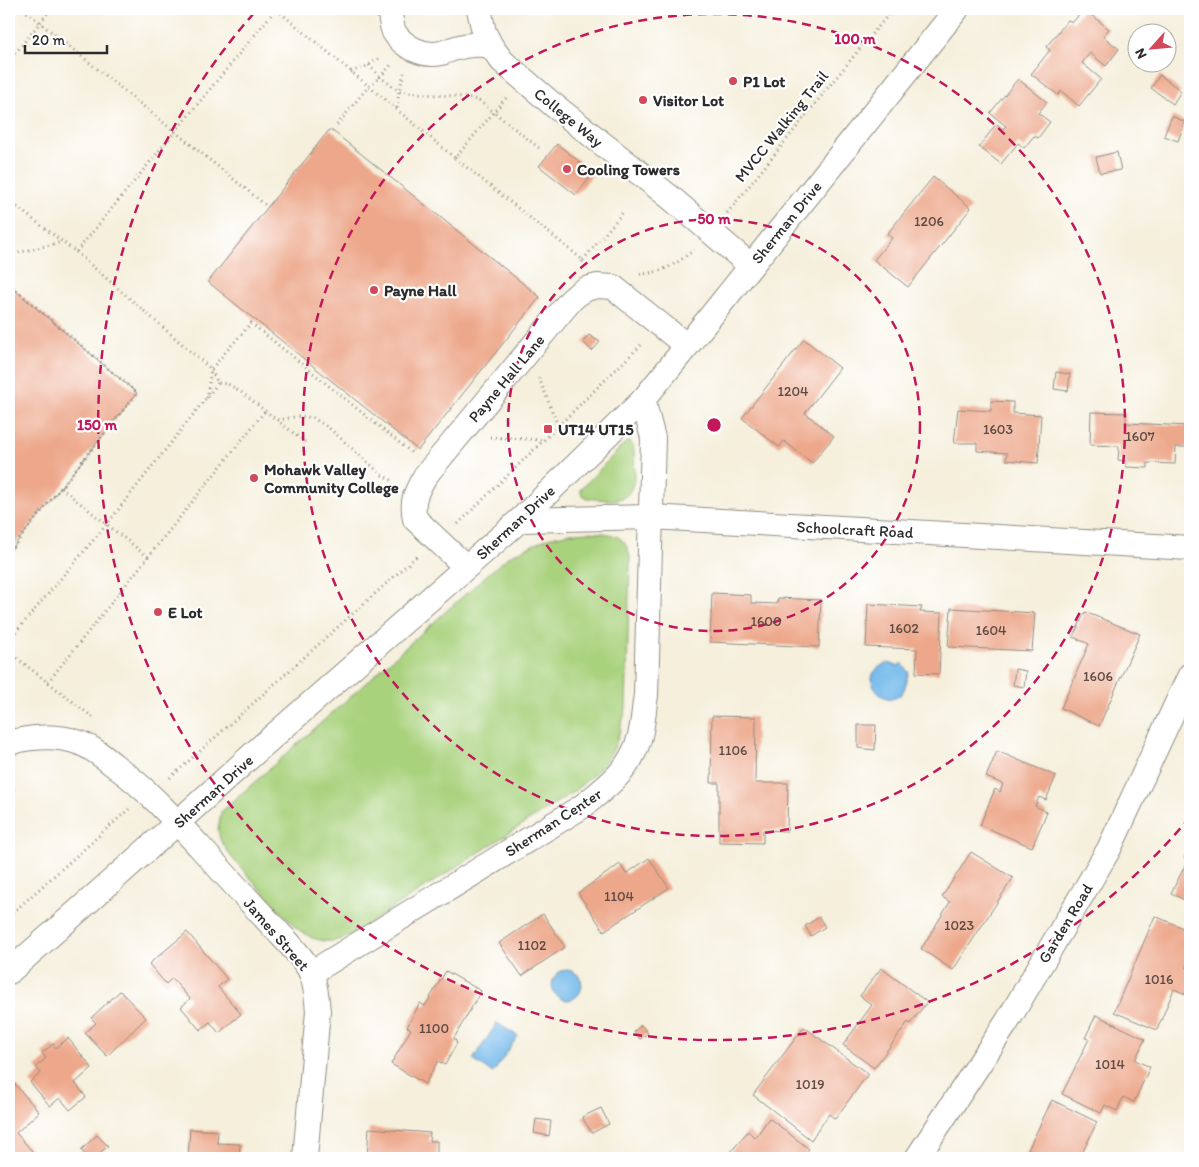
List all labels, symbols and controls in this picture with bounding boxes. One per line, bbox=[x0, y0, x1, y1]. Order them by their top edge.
scale bar bbox=[25, 22, 108, 54]
north arrow bbox=[1126, 22, 1176, 72]
text: 100 m bbox=[834, 30, 876, 48]
text: 20 m bbox=[32, 31, 66, 49]
text: N bbox=[1131, 46, 1151, 62]
street label: MVCC Walking Trail bbox=[731, 66, 832, 186]
place label: P1 Lot bbox=[743, 72, 785, 91]
marker: P1 Lot bbox=[727, 75, 739, 87]
street label: College Way bbox=[530, 84, 607, 151]
place label: Visitor Lot bbox=[653, 91, 724, 110]
marker: Visitor Lot bbox=[637, 94, 649, 106]
place label: Cooling Towers bbox=[577, 160, 680, 180]
marker: Cooling Towers bbox=[561, 163, 573, 175]
street label: Sherman Drive bbox=[747, 177, 826, 268]
text: 50 m bbox=[697, 210, 731, 228]
house number: 1206 bbox=[914, 213, 944, 230]
place label: Payne Hall bbox=[384, 281, 457, 301]
marker: Payne Hall bbox=[368, 284, 380, 296]
street label: Payne Hall Lane bbox=[464, 331, 549, 426]
house number: 1204 bbox=[778, 383, 809, 400]
text: 150 m bbox=[77, 416, 117, 434]
centre of rings bbox=[705, 416, 723, 434]
place label: UT14 UT15 bbox=[558, 420, 634, 439]
house number: 1603 bbox=[983, 421, 1013, 438]
marker: UT14 UT15 bbox=[542, 423, 554, 435]
house number: 1607 bbox=[1125, 428, 1155, 445]
place label: Mohawk Valley Community College bbox=[264, 460, 399, 498]
marker: Mohawk Valley Community College bbox=[248, 472, 260, 484]
street label: Sherman Drive bbox=[472, 481, 559, 564]
street label: Schoolcraft Road bbox=[796, 517, 914, 542]
place label: E Lot bbox=[168, 603, 203, 622]
marker: E Lot bbox=[152, 606, 164, 618]
house number: 1600 bbox=[750, 613, 782, 630]
house number: 1602 bbox=[889, 620, 920, 637]
house number: 1604 bbox=[976, 622, 1007, 639]
house number: 1606 bbox=[1083, 668, 1113, 685]
house number: 1106 bbox=[718, 742, 748, 759]
street label: Sherman Drive bbox=[169, 751, 257, 832]
street label: Sherman Center bbox=[501, 784, 606, 861]
street label: Garden Road bbox=[1034, 880, 1097, 967]
house number: 1104 bbox=[604, 888, 635, 905]
street label: James Street bbox=[240, 894, 313, 975]
house number: 1023 bbox=[944, 917, 974, 934]
house number: 1102 bbox=[518, 937, 547, 954]
house number: 1016 bbox=[1144, 971, 1174, 988]
house number: 1100 bbox=[419, 1020, 449, 1037]
house number: 1014 bbox=[1095, 1056, 1126, 1073]
house number: 1019 bbox=[796, 1076, 824, 1093]

